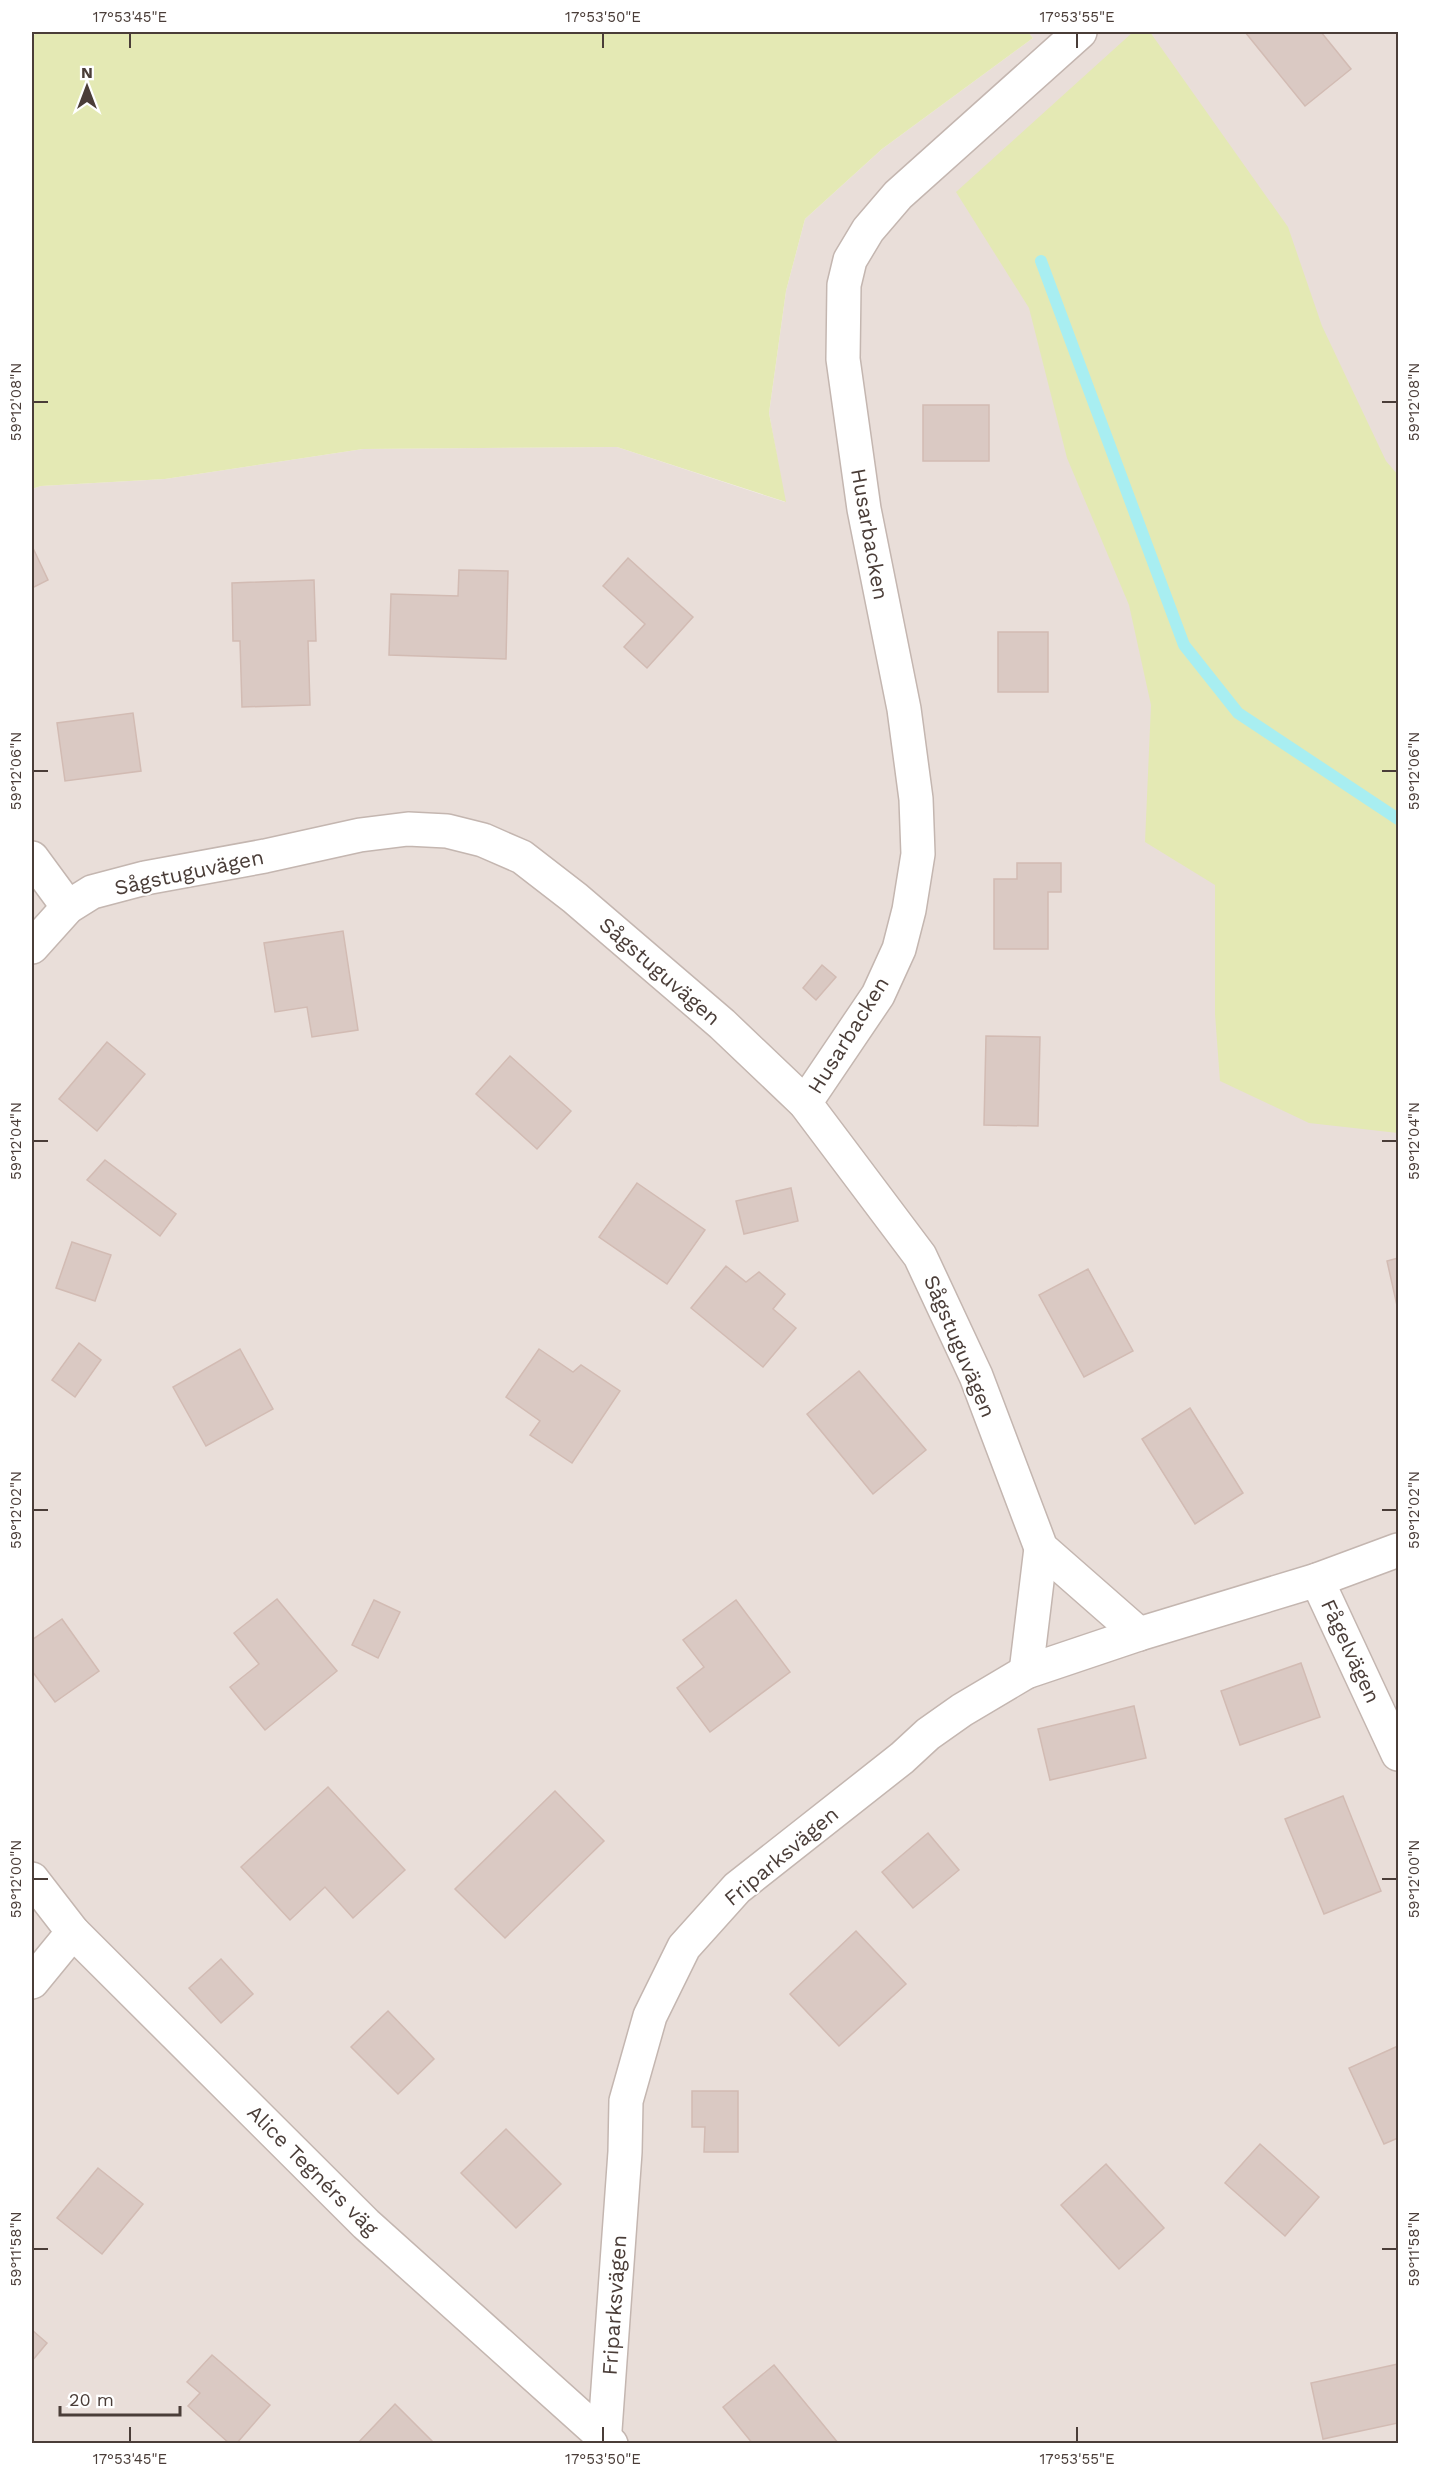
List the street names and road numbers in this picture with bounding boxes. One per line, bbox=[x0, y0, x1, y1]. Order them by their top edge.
street label: Husarbacken bbox=[846, 466, 894, 602]
street label: Sågstuguvägen bbox=[112, 844, 266, 900]
street label: Sågstuguvägen bbox=[594, 912, 726, 1030]
street label: Husarbacken bbox=[802, 972, 894, 1098]
street label: Sågstuguvägen bbox=[919, 1271, 1001, 1421]
street label: Fågelvägen bbox=[1316, 1595, 1386, 1707]
street label: Friparksvägen bbox=[719, 1801, 843, 1911]
street label: Alice Tegnérs väg bbox=[242, 2099, 384, 2241]
street label: Friparksvägen bbox=[597, 2234, 631, 2376]

